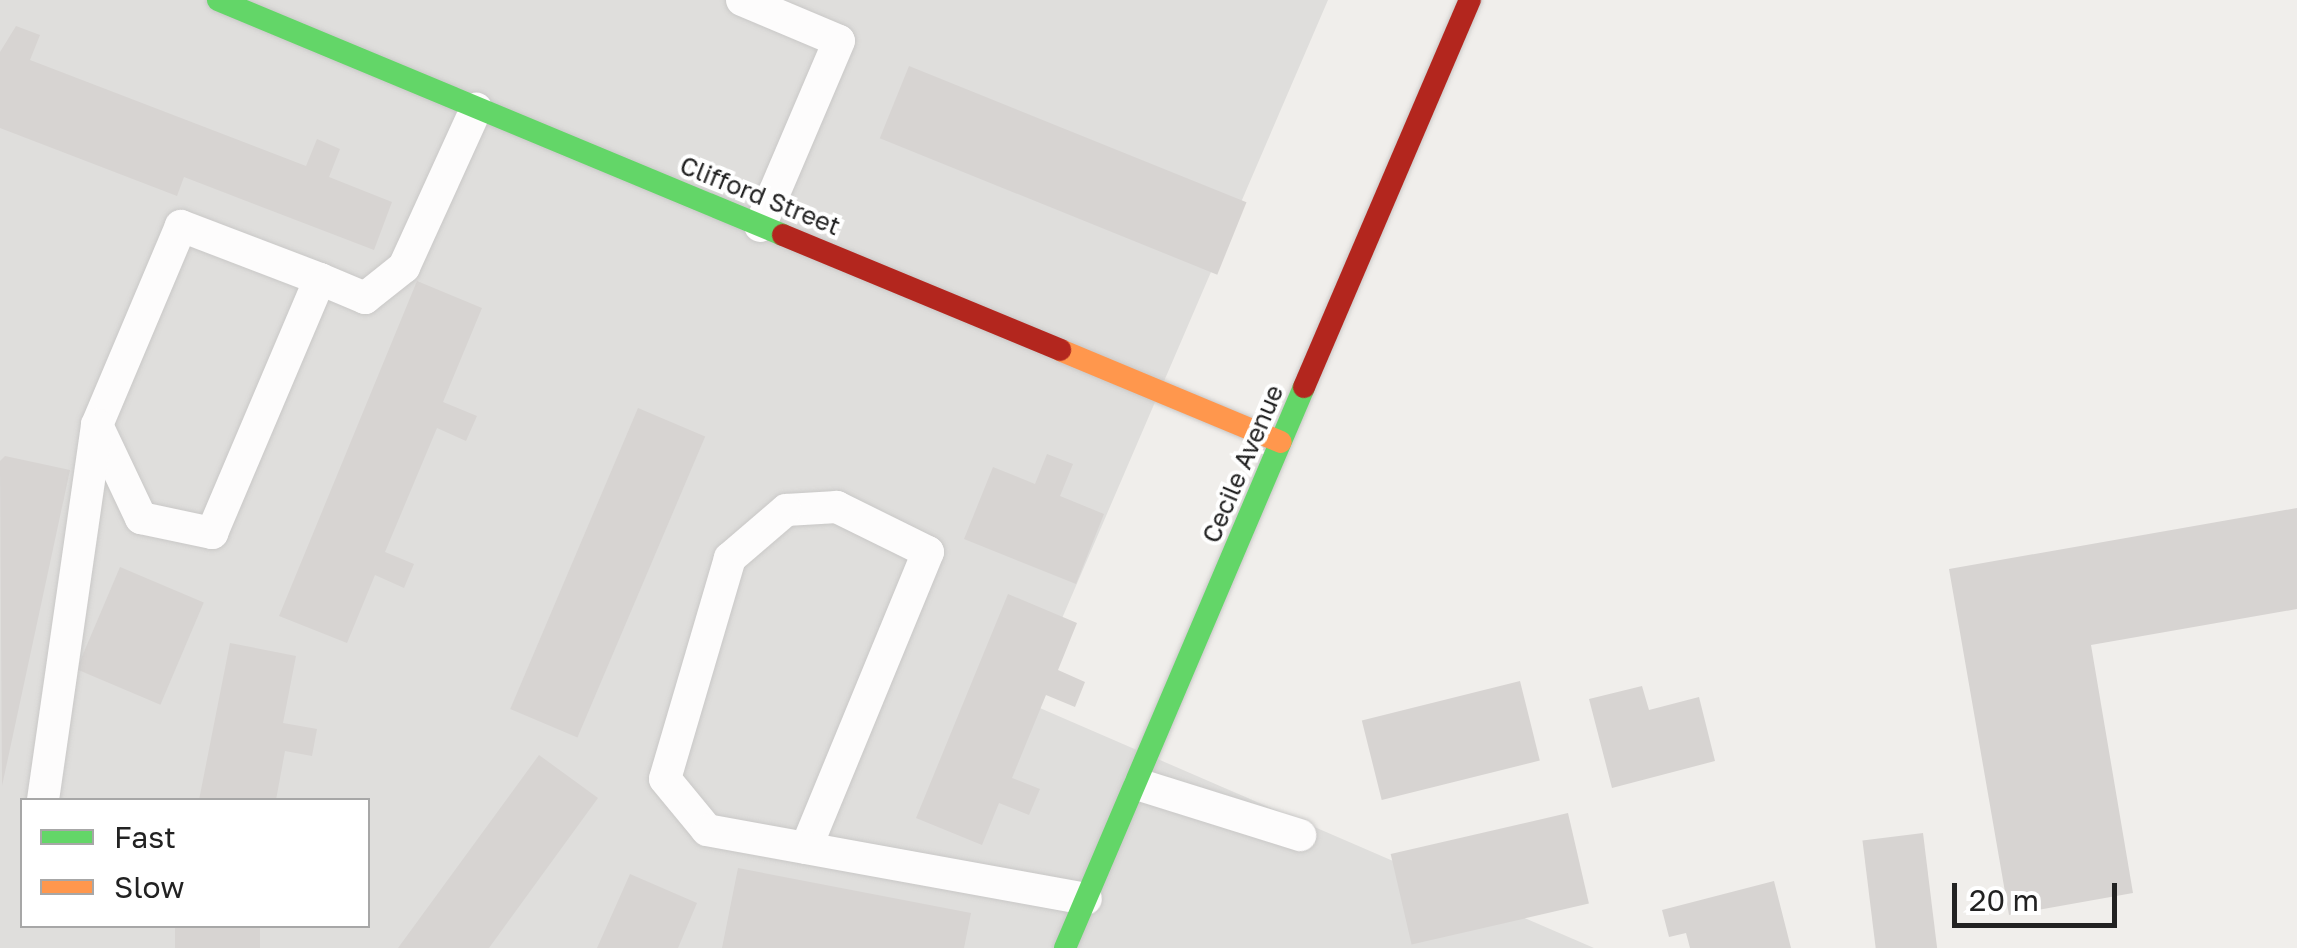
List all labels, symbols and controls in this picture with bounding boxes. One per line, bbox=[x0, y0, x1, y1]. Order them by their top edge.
street label: Clifford Street bbox=[676, 150, 844, 242]
street label: Cecile Avenue bbox=[1196, 381, 1290, 547]
legend bbox=[20, 798, 370, 928]
text: Fast bbox=[114, 819, 176, 855]
scale bar bbox=[1957, 863, 2122, 925]
text: Slow bbox=[114, 869, 185, 905]
text: 20 m bbox=[1969, 882, 2039, 918]

